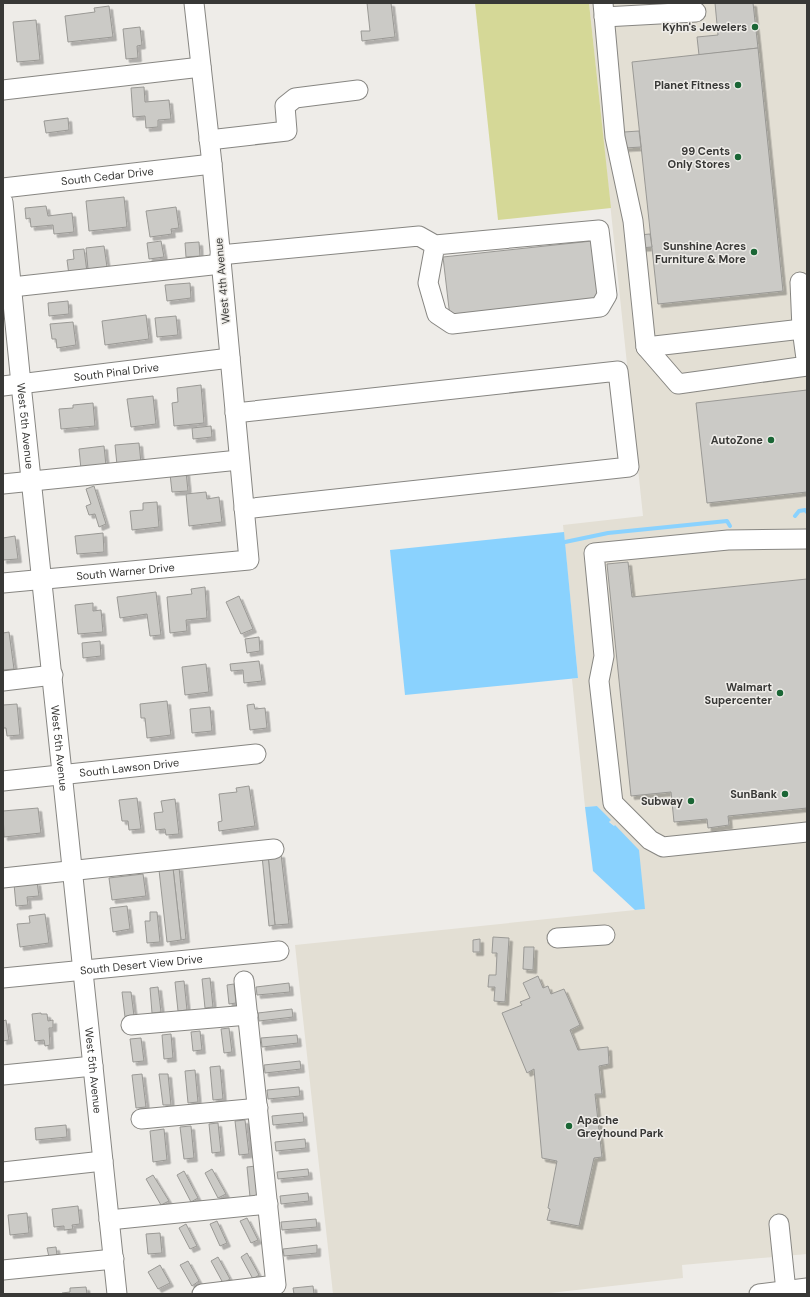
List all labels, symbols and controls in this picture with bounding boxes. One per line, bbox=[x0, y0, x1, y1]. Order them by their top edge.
place label: Kyhn's Jewelers bbox=[662, 20, 747, 34]
marker: Kyhn's Jewelers bbox=[750, 22, 760, 32]
place label: Planet Fitness bbox=[654, 78, 730, 92]
marker: Planet Fitness bbox=[733, 80, 743, 90]
place label: 99 Cents Only Stores bbox=[668, 144, 730, 171]
marker: 99 Cents Only Stores bbox=[733, 152, 743, 162]
street label: South Cedar Drive bbox=[60, 164, 154, 188]
street label: West 4th Avenue bbox=[211, 237, 233, 325]
place label: Sunshine Acres Furniture & More bbox=[655, 239, 746, 266]
marker: Sunshine Acres Furniture & More bbox=[749, 247, 759, 257]
street label: South Pinal Drive bbox=[73, 360, 159, 384]
street label: West 5th Avenue bbox=[14, 382, 37, 470]
place label: AutoZone bbox=[711, 433, 763, 447]
marker: AutoZone bbox=[766, 435, 776, 445]
street label: South Warner Drive bbox=[76, 560, 175, 583]
place label: Walmart Supercenter bbox=[705, 680, 772, 707]
marker: Walmart Supercenter bbox=[775, 688, 785, 698]
street label: West 5th Avenue bbox=[48, 704, 71, 792]
street label: South Lawson Drive bbox=[79, 755, 180, 780]
place label: SunBank bbox=[730, 787, 778, 801]
marker: SunBank bbox=[780, 789, 790, 799]
place label: Subway bbox=[641, 794, 683, 808]
marker: Subway bbox=[686, 796, 696, 806]
street label: South Desert View Drive bbox=[79, 952, 203, 977]
street label: West 5th Avenue bbox=[82, 1027, 105, 1114]
place label: Apache Greyhound Park bbox=[577, 1113, 664, 1140]
marker: Apache Greyhound Park bbox=[564, 1121, 574, 1131]

